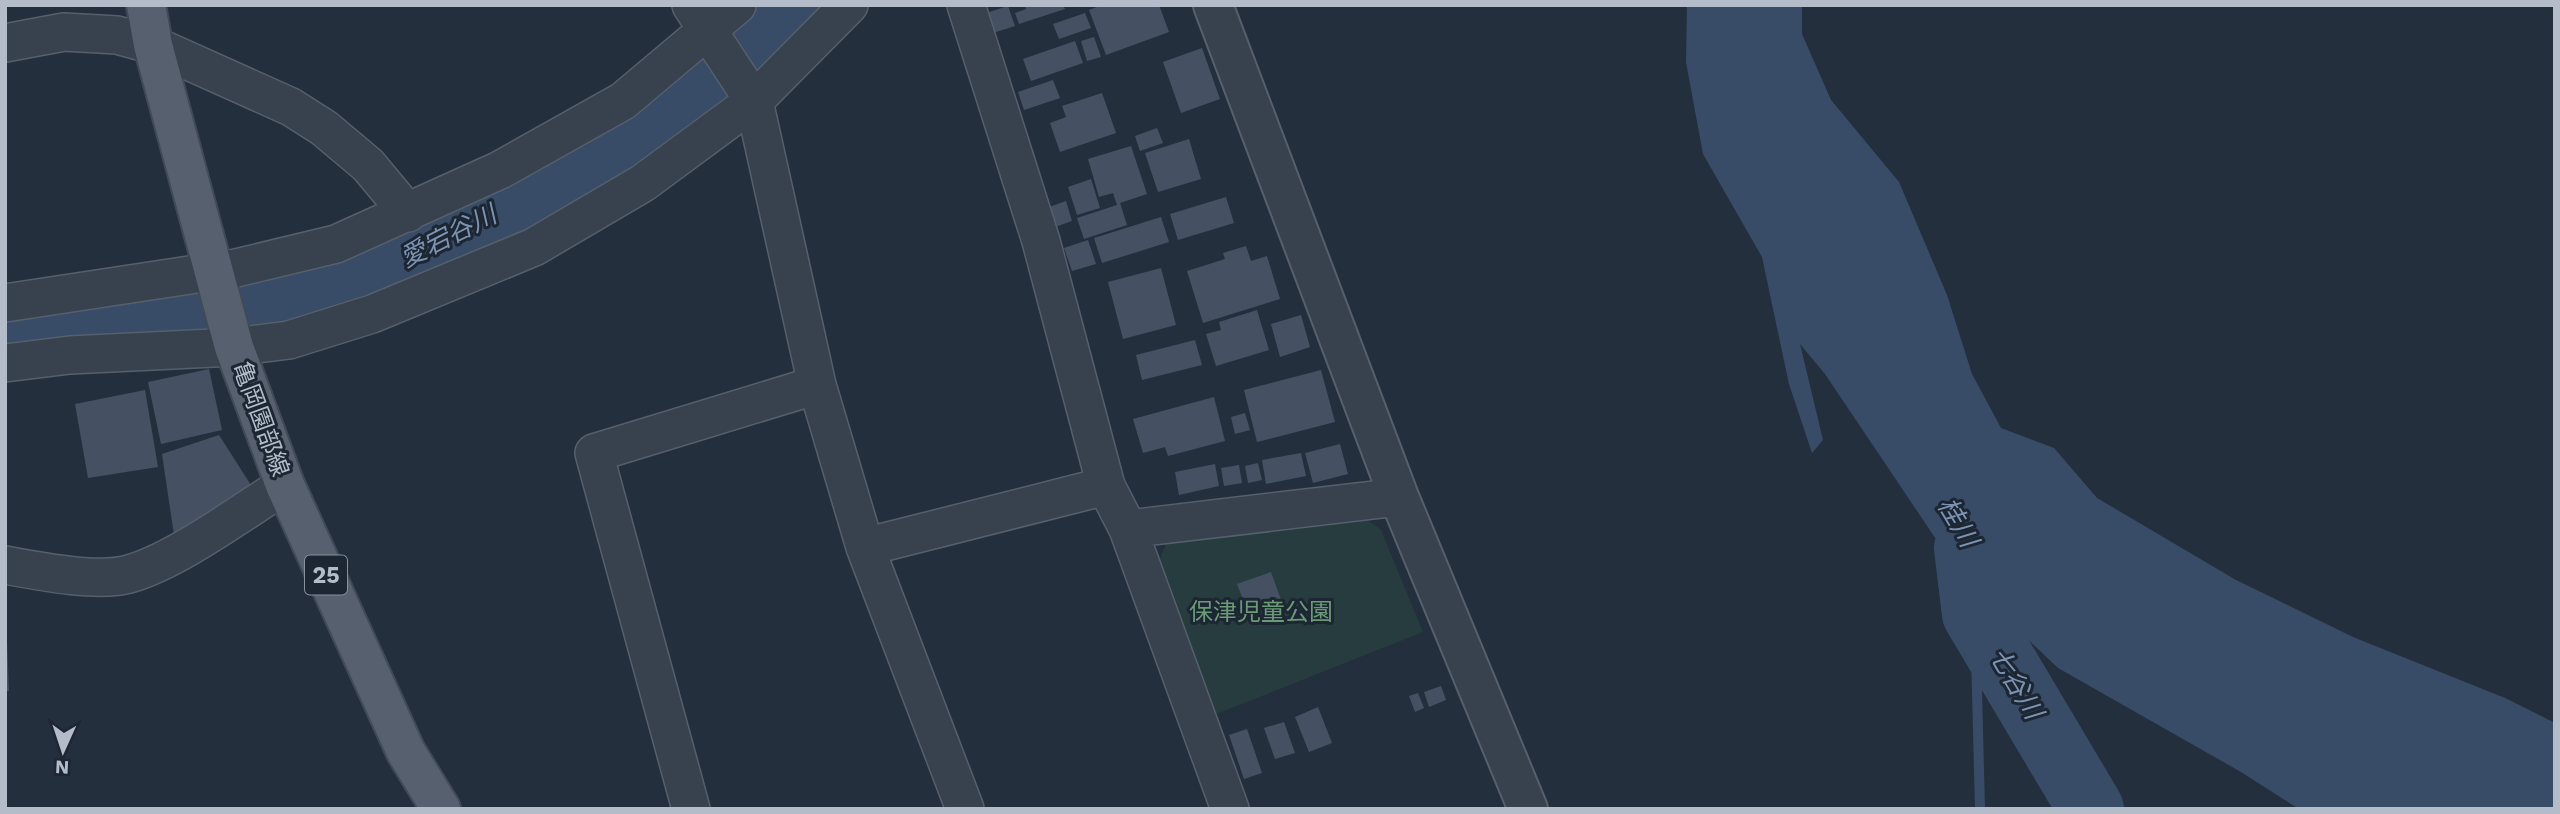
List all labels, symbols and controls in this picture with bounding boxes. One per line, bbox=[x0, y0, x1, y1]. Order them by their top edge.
water label: 愛宕谷川 bbox=[395, 198, 504, 273]
street label: 亀岡園部線 bbox=[227, 358, 295, 480]
water label: 桂川 bbox=[1932, 492, 1986, 555]
road number: 25 bbox=[305, 555, 347, 594]
park label: 保津児童公園 bbox=[1189, 598, 1333, 626]
water label: 七谷川 bbox=[1983, 642, 2050, 727]
north arrow bbox=[28, 716, 98, 786]
text: N bbox=[54, 756, 70, 779]

